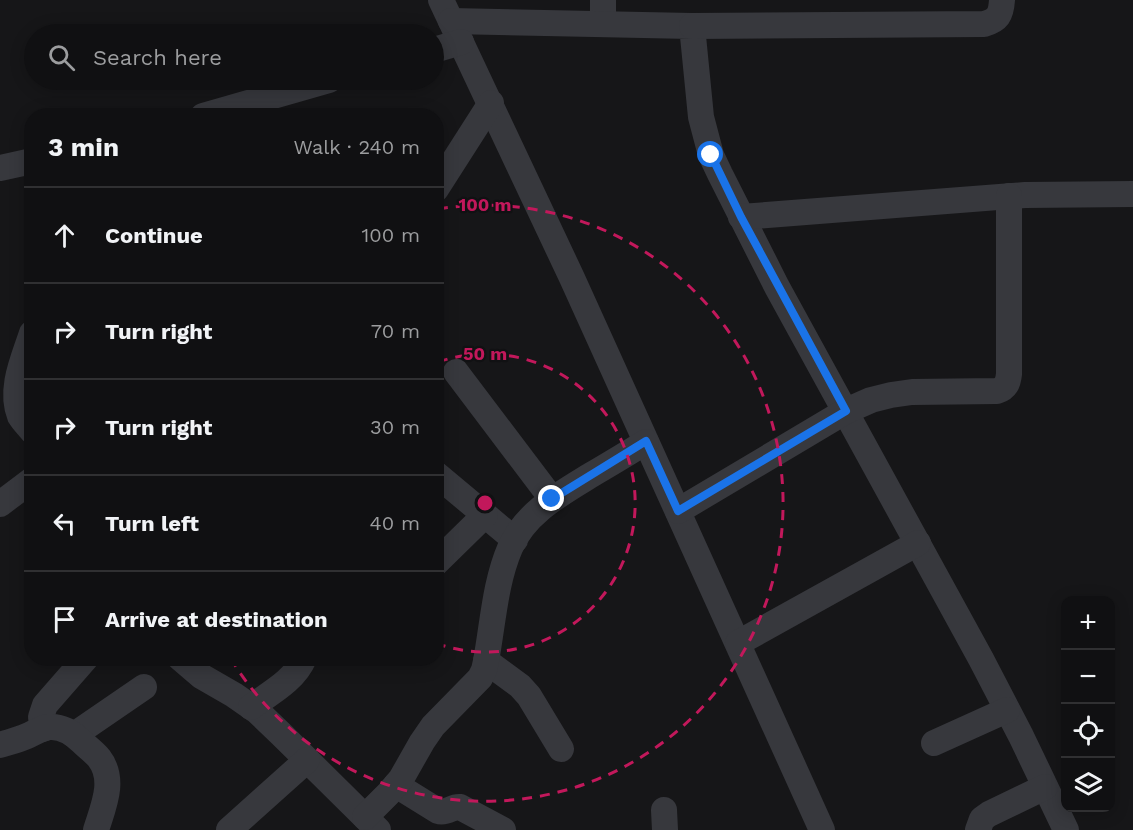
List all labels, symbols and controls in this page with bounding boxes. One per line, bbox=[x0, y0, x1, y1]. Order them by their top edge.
search box bbox=[24, 24, 444, 90]
icon: search bbox=[45, 41, 78, 74]
text: Search here bbox=[93, 45, 222, 70]
text: 3 min bbox=[48, 132, 119, 162]
text: Walk · 240 m bbox=[293, 135, 420, 159]
route start bbox=[697, 141, 723, 167]
text: 100 m bbox=[458, 194, 512, 215]
icon: ahead bbox=[48, 219, 81, 252]
text: Continue bbox=[105, 223, 203, 248]
text: 100 m bbox=[361, 223, 420, 247]
icon: right bbox=[48, 315, 81, 348]
text: Turn right bbox=[105, 319, 212, 344]
text: 70 m bbox=[371, 319, 420, 343]
text: 50 m bbox=[463, 343, 507, 364]
icon: right bbox=[48, 411, 81, 444]
text: Turn right bbox=[105, 415, 212, 440]
text: 30 m bbox=[370, 415, 420, 439]
route end bbox=[538, 485, 564, 511]
centre of rings bbox=[475, 493, 495, 513]
icon: left bbox=[48, 507, 81, 540]
text: Turn left bbox=[105, 511, 199, 536]
text: 40 m bbox=[369, 511, 420, 535]
map controls bbox=[1061, 596, 1115, 812]
button: + bbox=[1061, 596, 1115, 650]
icon: arrive bbox=[48, 603, 81, 636]
text: Arrive at destination bbox=[105, 607, 328, 632]
button: − bbox=[1061, 650, 1115, 704]
button: locate bbox=[1061, 704, 1115, 758]
button: layers bbox=[1061, 758, 1115, 812]

